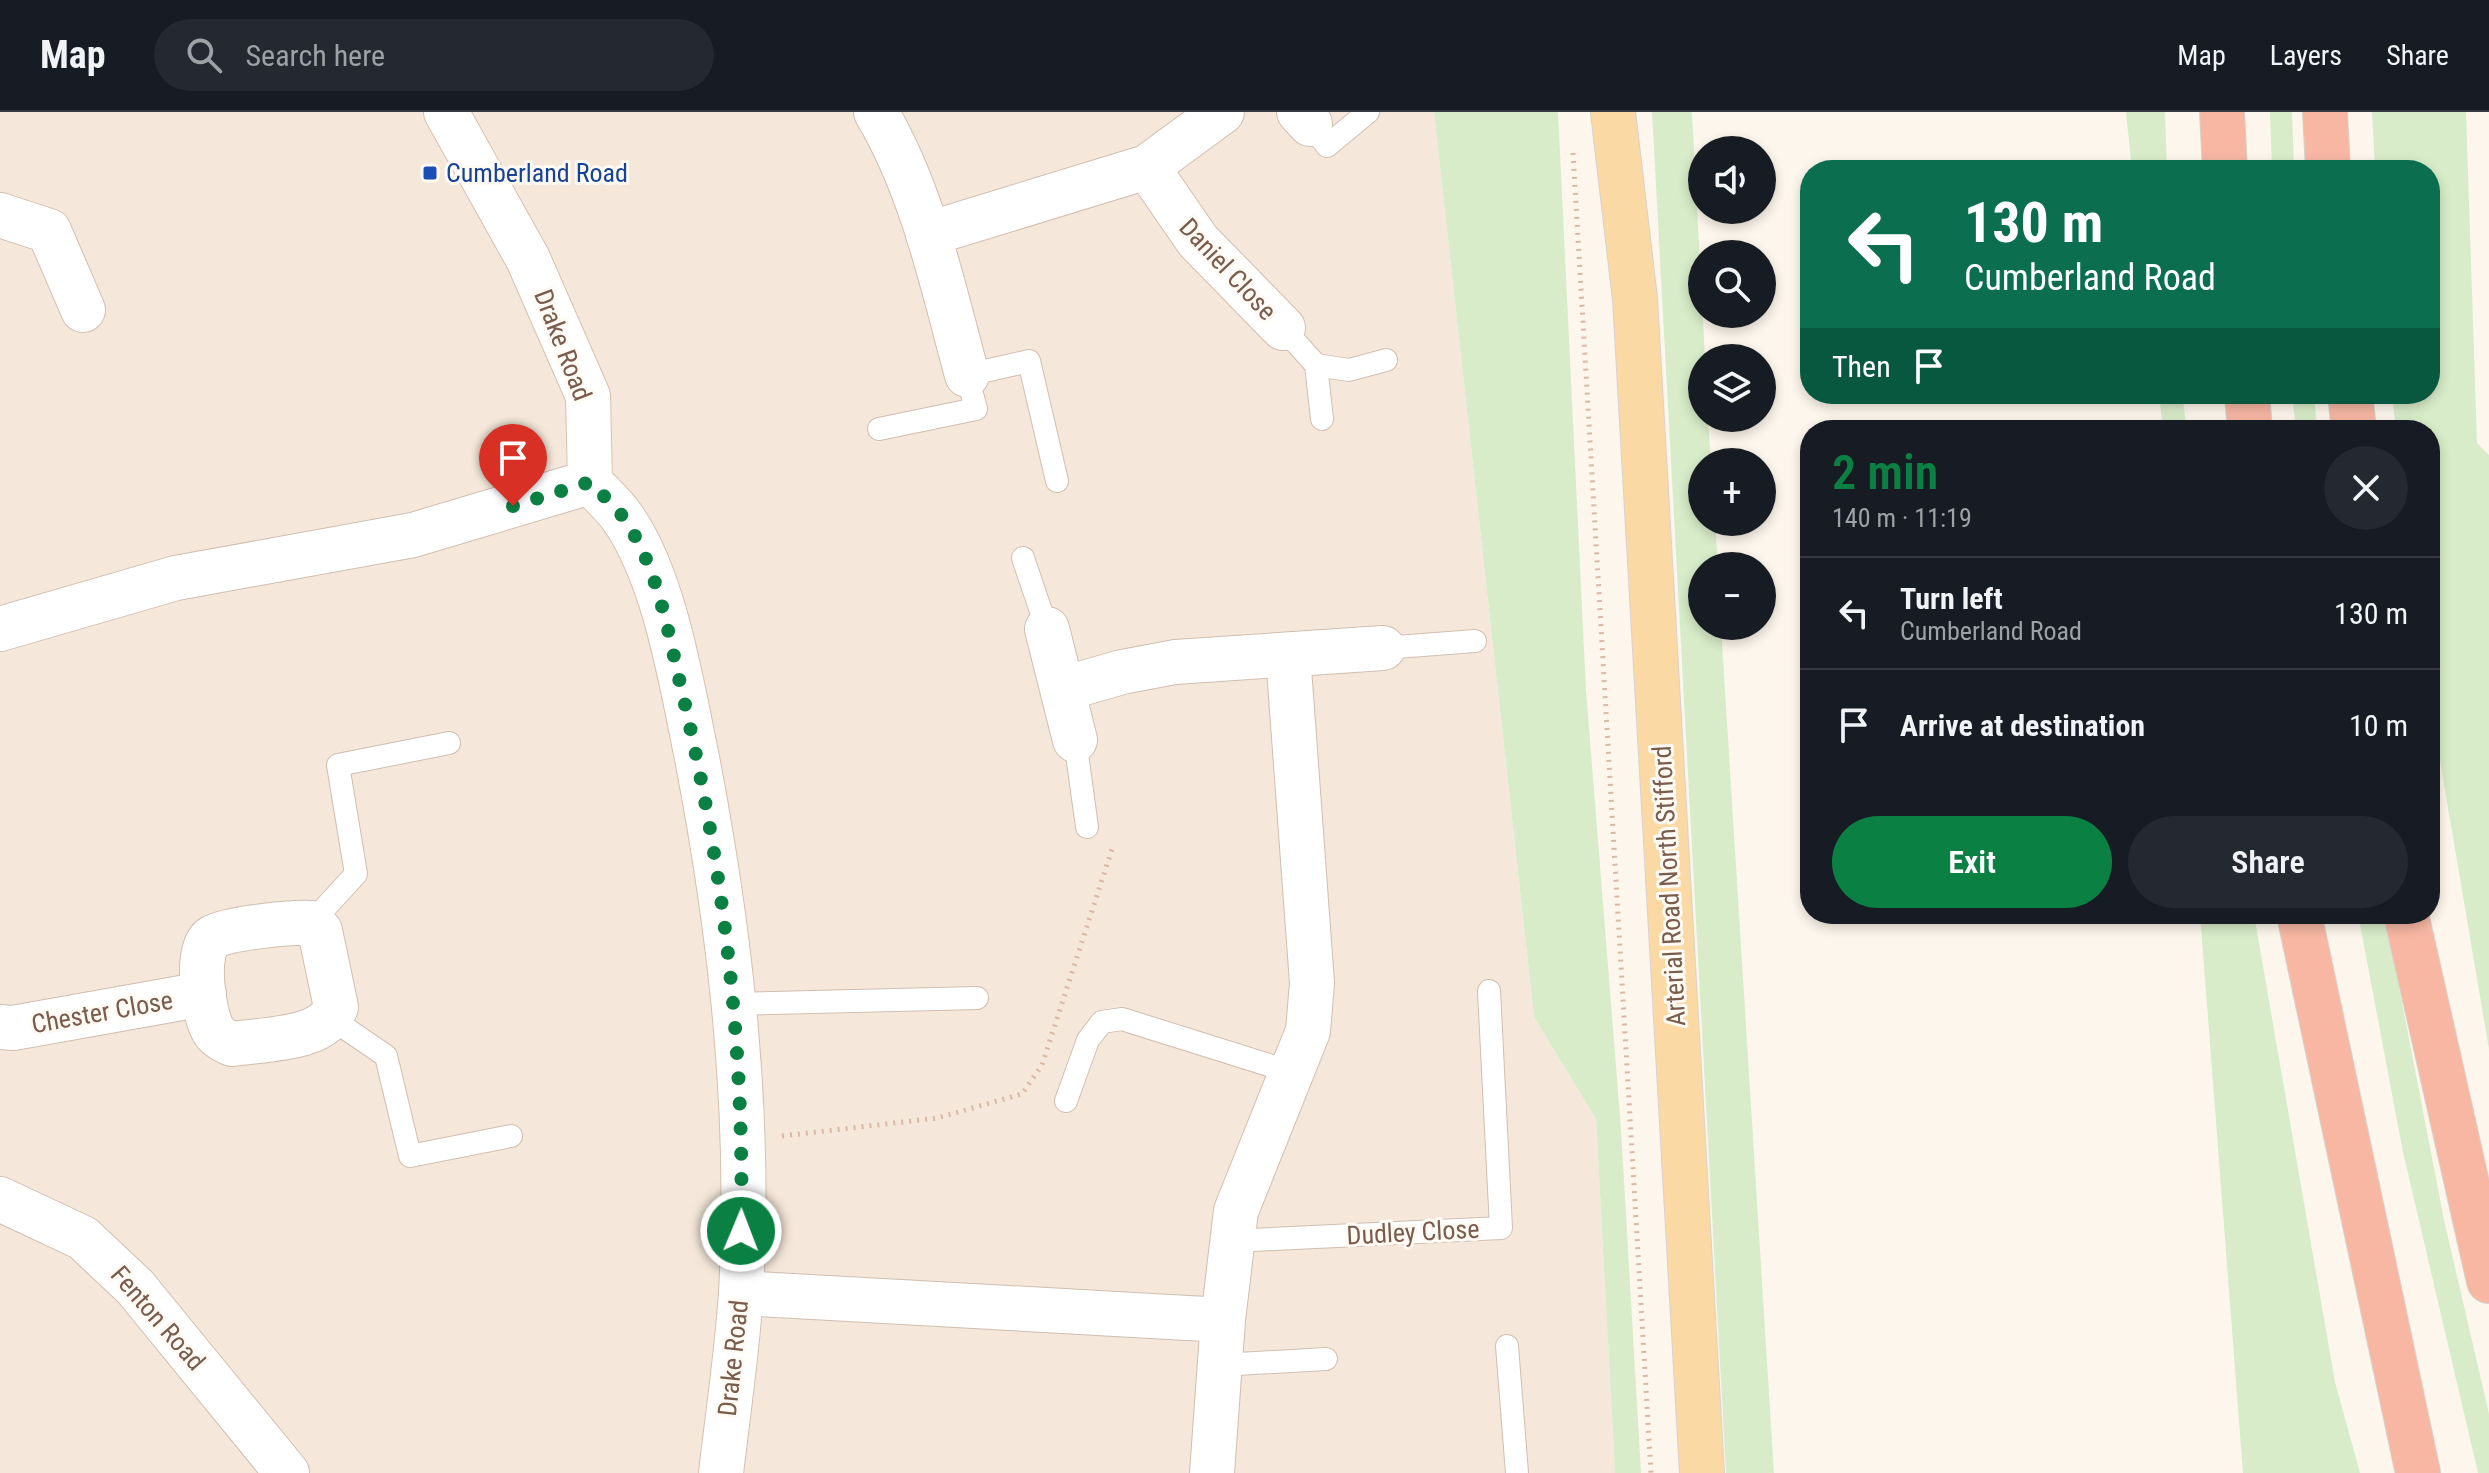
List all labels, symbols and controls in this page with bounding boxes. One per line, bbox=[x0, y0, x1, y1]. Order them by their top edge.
search box bbox=[154, 19, 714, 91]
text: Map bbox=[40, 33, 106, 77]
icon: search bbox=[182, 33, 226, 77]
text: Search here bbox=[246, 38, 385, 73]
text: Map bbox=[2177, 39, 2226, 72]
text: Layers bbox=[2270, 39, 2342, 72]
text: Share bbox=[2386, 39, 2449, 72]
map controls bbox=[1688, 136, 1776, 640]
button: sound bbox=[1688, 136, 1776, 224]
place label: Cumberland Road bbox=[446, 158, 628, 188]
marker: Cumberland Road bbox=[421, 164, 439, 182]
text: 130 m bbox=[1964, 190, 2103, 256]
icon: left bbox=[1832, 192, 1936, 296]
street label: Daniel Close bbox=[1173, 212, 1283, 326]
button: search bbox=[1688, 240, 1776, 328]
text: Cumberland Road bbox=[1964, 257, 2216, 299]
street label: Drake Road bbox=[528, 285, 598, 405]
button: layers bbox=[1688, 344, 1776, 432]
icon: arrive bbox=[1907, 344, 1951, 388]
text: Then bbox=[1832, 349, 1891, 384]
pin bbox=[479, 424, 547, 506]
icon: arrive bbox=[491, 436, 535, 480]
text: 2 min bbox=[1832, 444, 1938, 501]
button: close bbox=[2324, 446, 2408, 530]
button: + bbox=[1688, 448, 1776, 536]
text: 140 m · 11:19 bbox=[1832, 503, 1972, 533]
button: − bbox=[1688, 552, 1776, 640]
text: Turn left bbox=[1900, 581, 2003, 616]
icon: left bbox=[1832, 591, 1876, 635]
text: 130 m bbox=[2334, 596, 2408, 631]
text: Cumberland Road bbox=[1900, 616, 2082, 646]
icon: arrive bbox=[1832, 703, 1876, 747]
text: Arrive at destination bbox=[1900, 708, 2145, 743]
text: 10 m bbox=[2349, 708, 2408, 743]
street label: Arterial Road North Stifford bbox=[1647, 745, 1691, 1027]
button: Exit bbox=[1832, 816, 2112, 908]
button: Share bbox=[2128, 816, 2408, 908]
street label: Chester Close bbox=[29, 985, 175, 1039]
position arrow bbox=[699, 1189, 783, 1273]
street label: Dudley Close bbox=[1346, 1214, 1480, 1250]
street label: Fenton Road bbox=[105, 1260, 211, 1376]
street label: Drake Road bbox=[712, 1298, 754, 1418]

